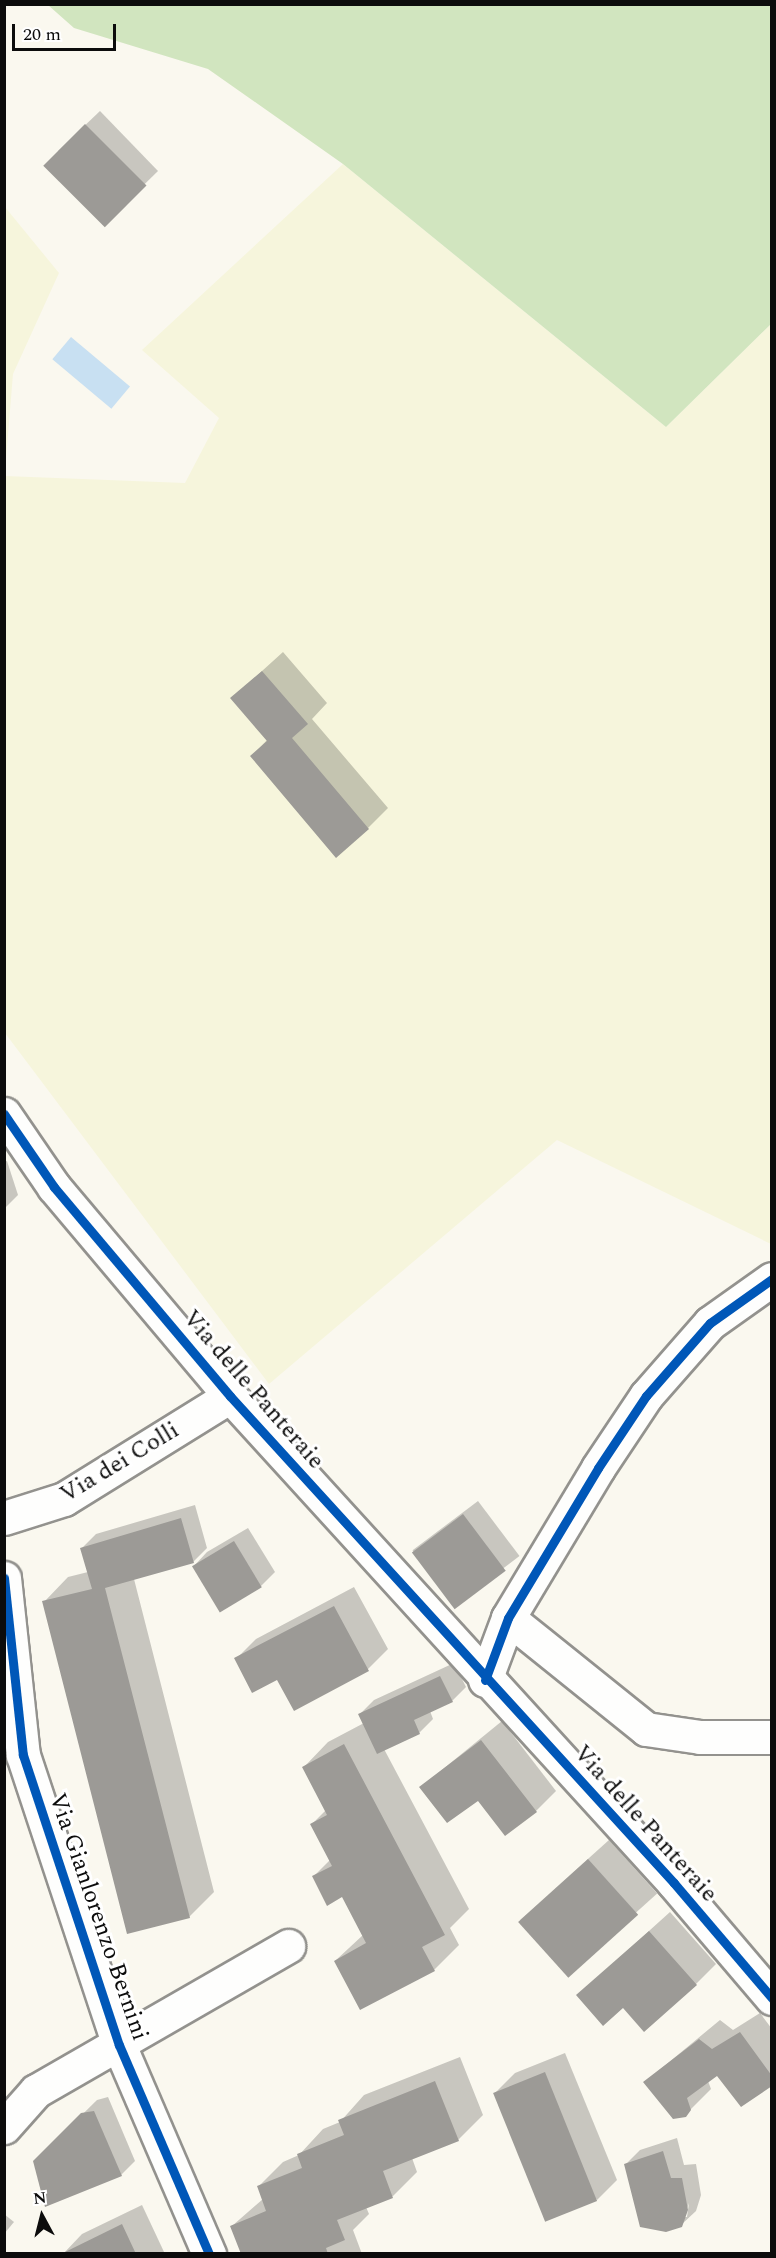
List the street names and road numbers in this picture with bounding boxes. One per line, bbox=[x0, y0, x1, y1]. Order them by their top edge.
street label: Via delle Panteraie bbox=[176, 1305, 330, 1475]
street label: Via dei Colli bbox=[55, 1416, 185, 1510]
street label: Via delle Panteraie bbox=[567, 1740, 723, 1908]
street label: Via Gianlorenzo Bernini bbox=[42, 1789, 154, 2045]

